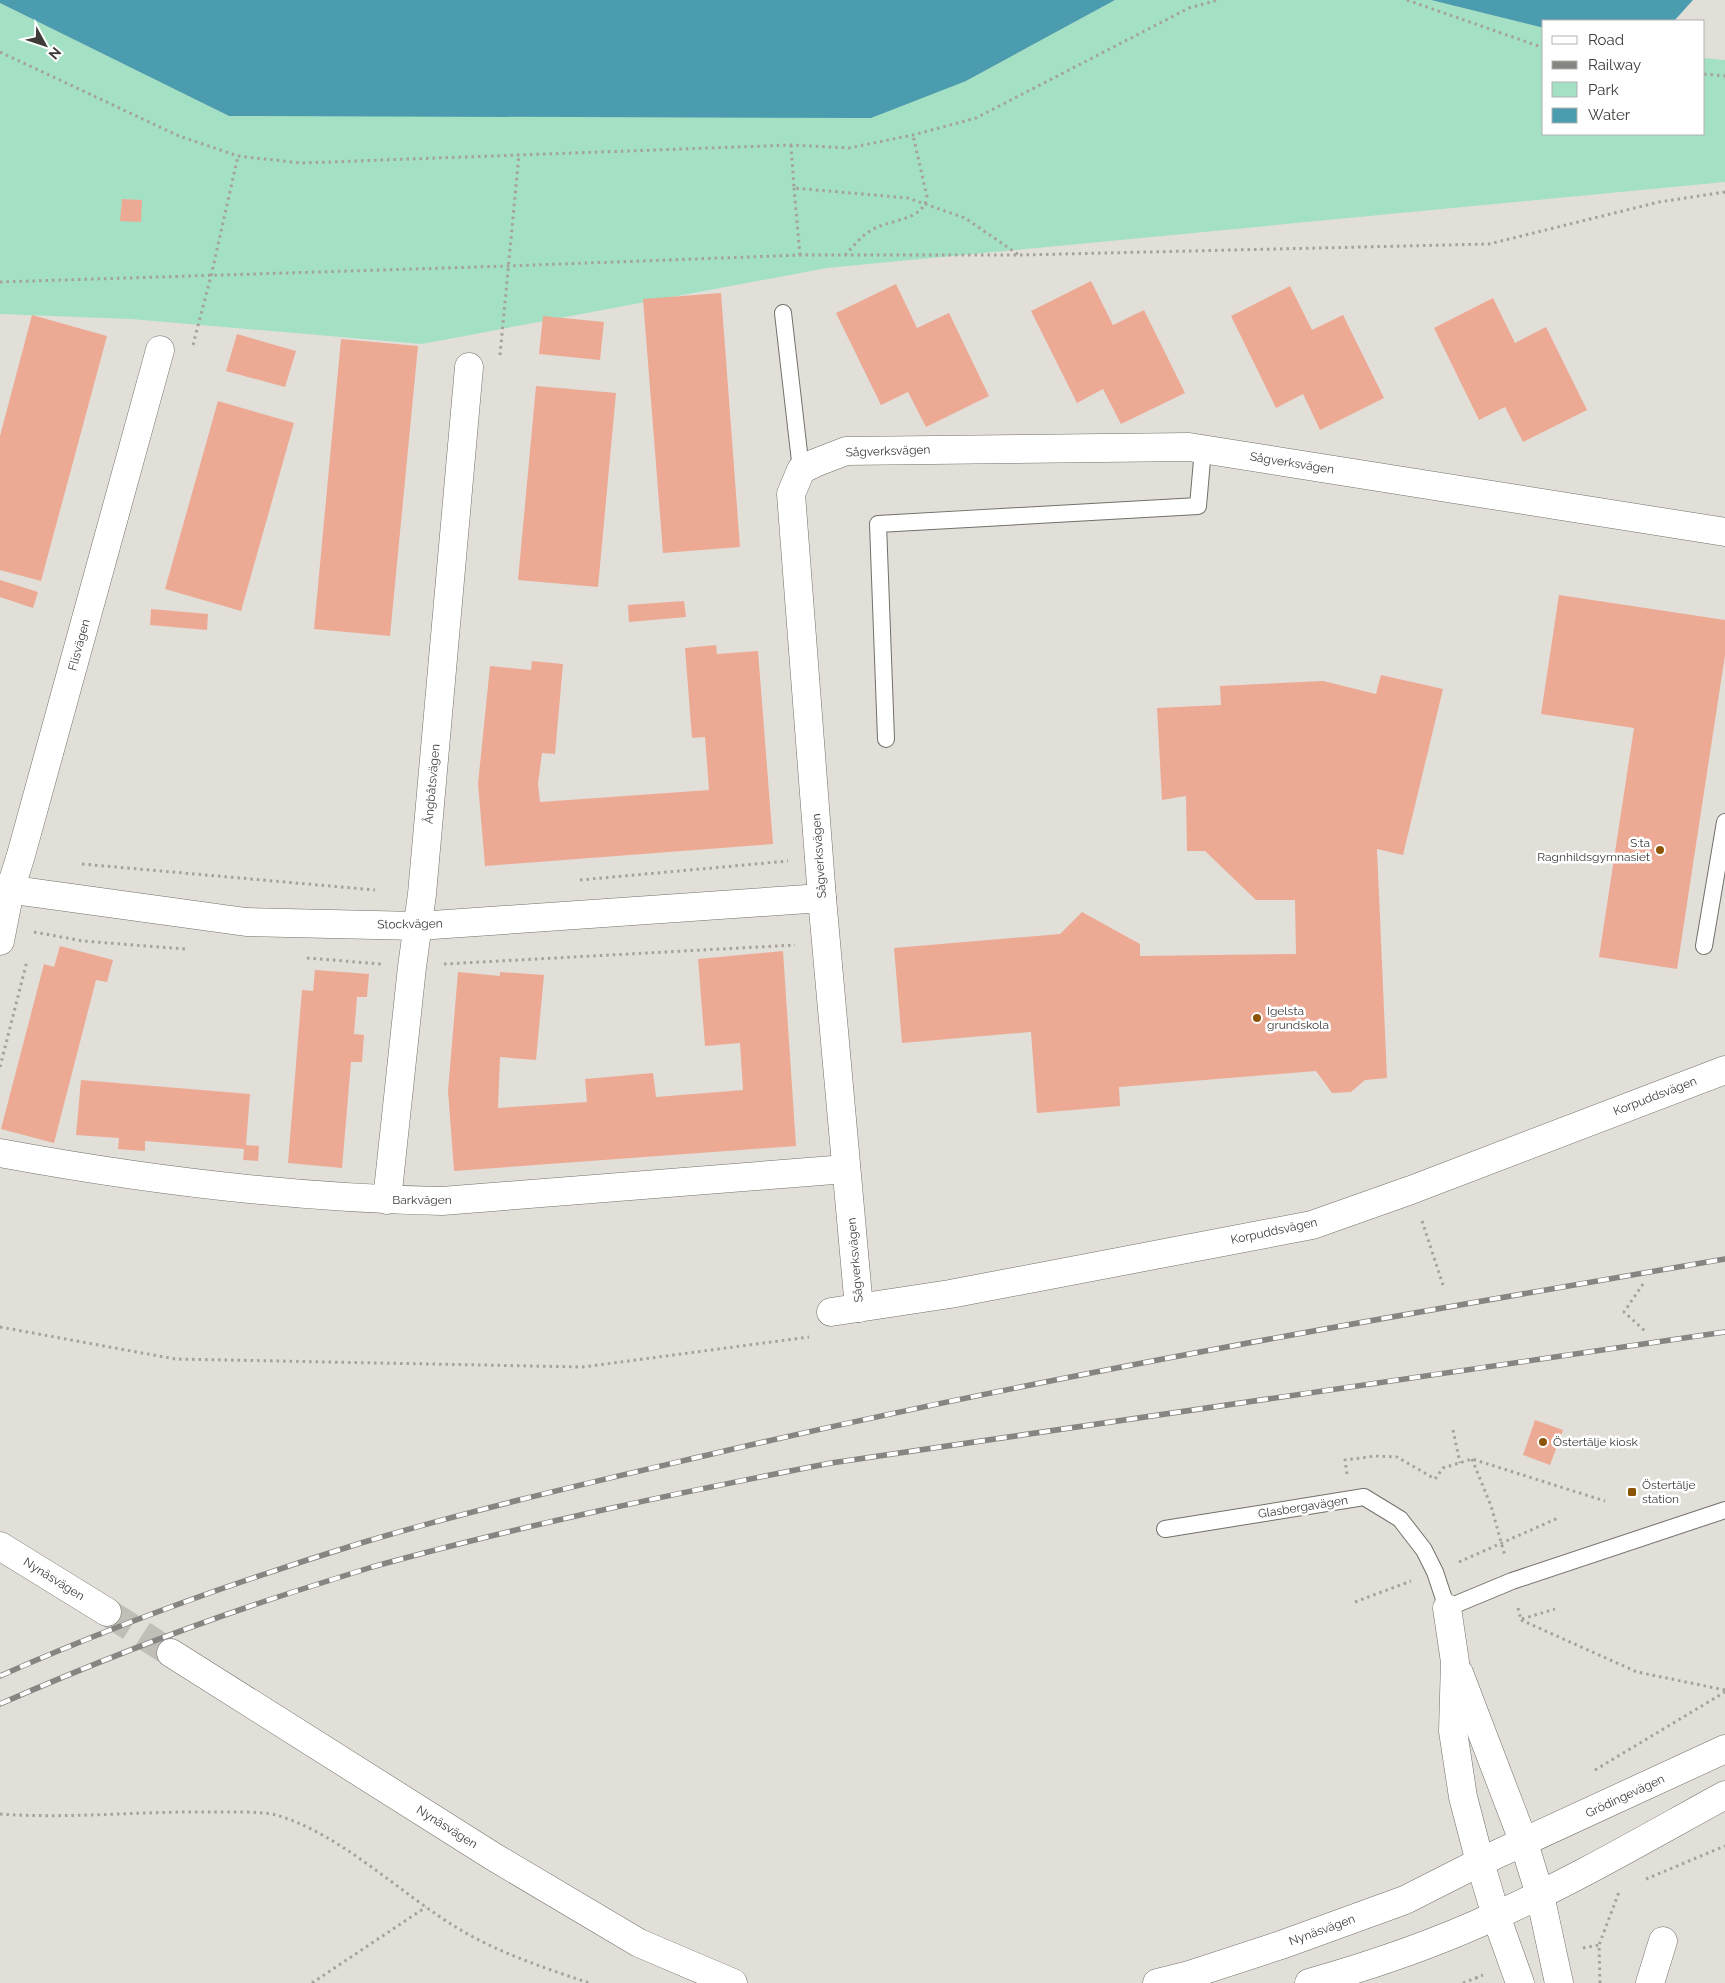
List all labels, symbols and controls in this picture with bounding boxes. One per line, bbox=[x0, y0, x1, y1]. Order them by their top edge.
north arrow bbox=[20, 20, 70, 70]
legend bbox=[1542, 20, 1705, 135]
text: Road bbox=[1588, 31, 1624, 49]
text: N bbox=[45, 44, 65, 63]
text: Railway bbox=[1588, 56, 1641, 74]
text: Park bbox=[1588, 81, 1619, 99]
text: Water bbox=[1588, 106, 1631, 124]
street label: Sågverksvägen bbox=[845, 443, 931, 459]
street label: Sågverksvägen bbox=[1249, 449, 1335, 477]
street label: Flisvägen bbox=[65, 618, 93, 672]
street label: Ångbåtsvägen bbox=[422, 743, 442, 825]
street label: Sågverksvägen bbox=[809, 813, 829, 899]
place label: S:ta Ragnhildsgymnasiet bbox=[1537, 836, 1650, 864]
marker: S:ta Ragnhildsgymnasiet bbox=[1654, 844, 1666, 856]
street label: Stockvägen bbox=[377, 916, 443, 932]
place label: Igelsta grundskola bbox=[1267, 1004, 1329, 1032]
marker: Igelsta grundskola bbox=[1251, 1012, 1263, 1024]
street label: Korpuddsvägen bbox=[1611, 1074, 1699, 1118]
street label: Barkvägen bbox=[392, 1193, 452, 1207]
street label: Korpuddsvägen bbox=[1229, 1215, 1319, 1247]
street label: Sågverksvägen bbox=[844, 1217, 866, 1303]
place label: Östertälje kiosk bbox=[1553, 1435, 1639, 1449]
marker: Östertälje kiosk bbox=[1537, 1436, 1549, 1448]
place label: Östertälje station bbox=[1642, 1478, 1696, 1506]
marker: Östertälje station bbox=[1626, 1486, 1638, 1498]
street label: Glasbergavägen bbox=[1257, 1493, 1349, 1521]
street label: Nynäsvägen bbox=[21, 1555, 87, 1603]
street label: Grödingevägen bbox=[1583, 1772, 1667, 1820]
street label: Nynäsvägen bbox=[414, 1803, 480, 1851]
street label: Nynäsvägen bbox=[1287, 1912, 1357, 1948]

